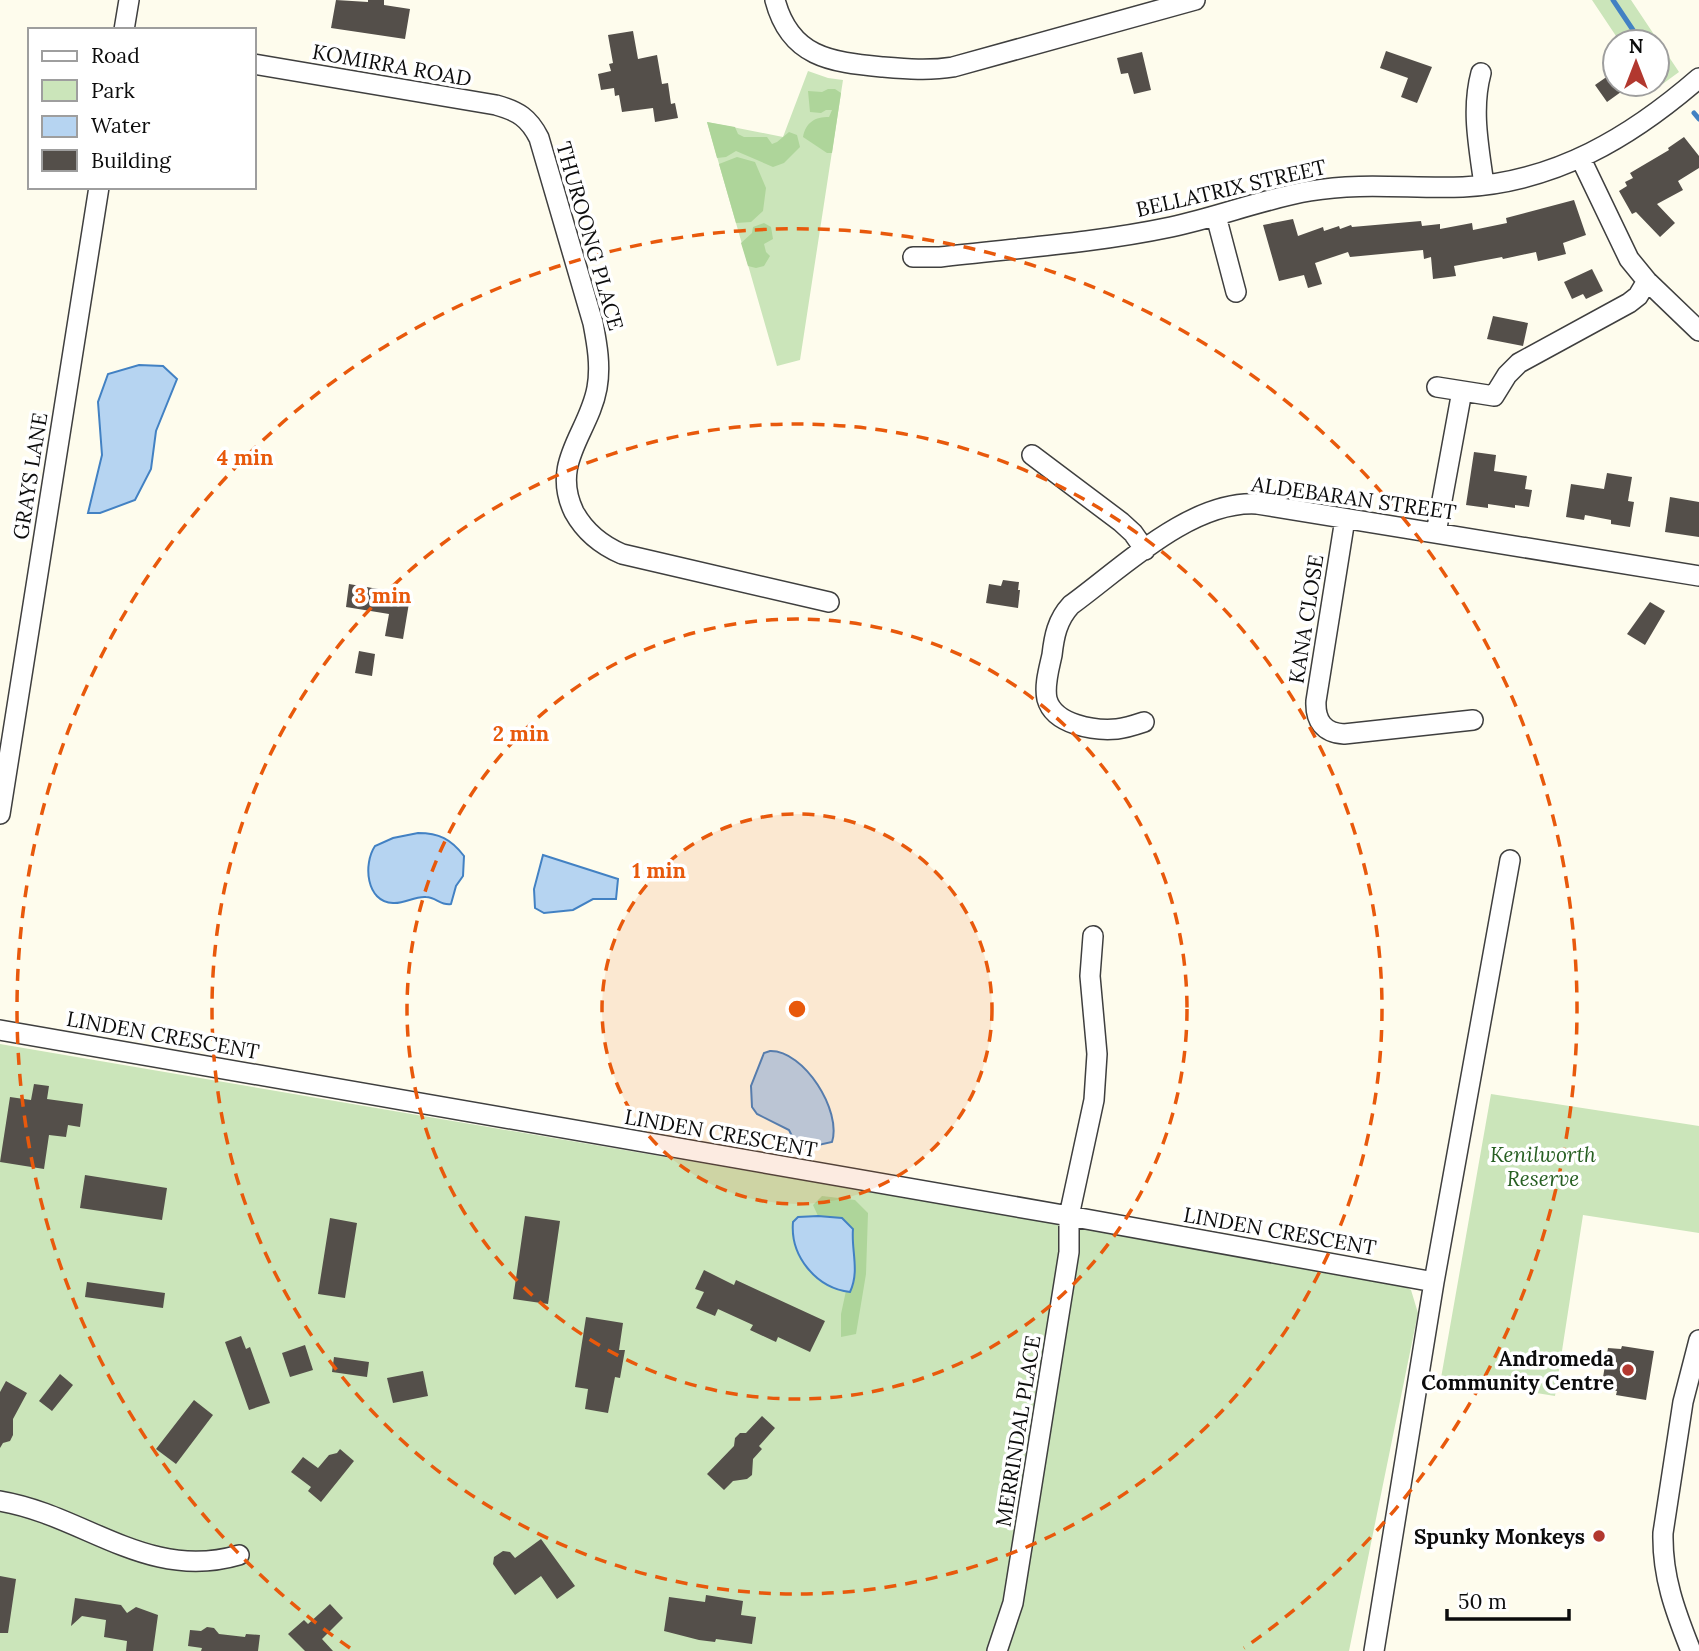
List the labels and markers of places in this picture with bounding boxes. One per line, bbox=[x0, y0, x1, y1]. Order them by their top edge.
centre of rings bbox=[785, 997, 809, 1021]
place label: Andromeda Community Centre bbox=[1421, 1345, 1614, 1396]
marker: Andromeda Community Centre bbox=[1620, 1362, 1636, 1378]
place label: Spunky Monkeys bbox=[1414, 1523, 1585, 1550]
marker: Spunky Monkeys bbox=[1591, 1528, 1607, 1544]

